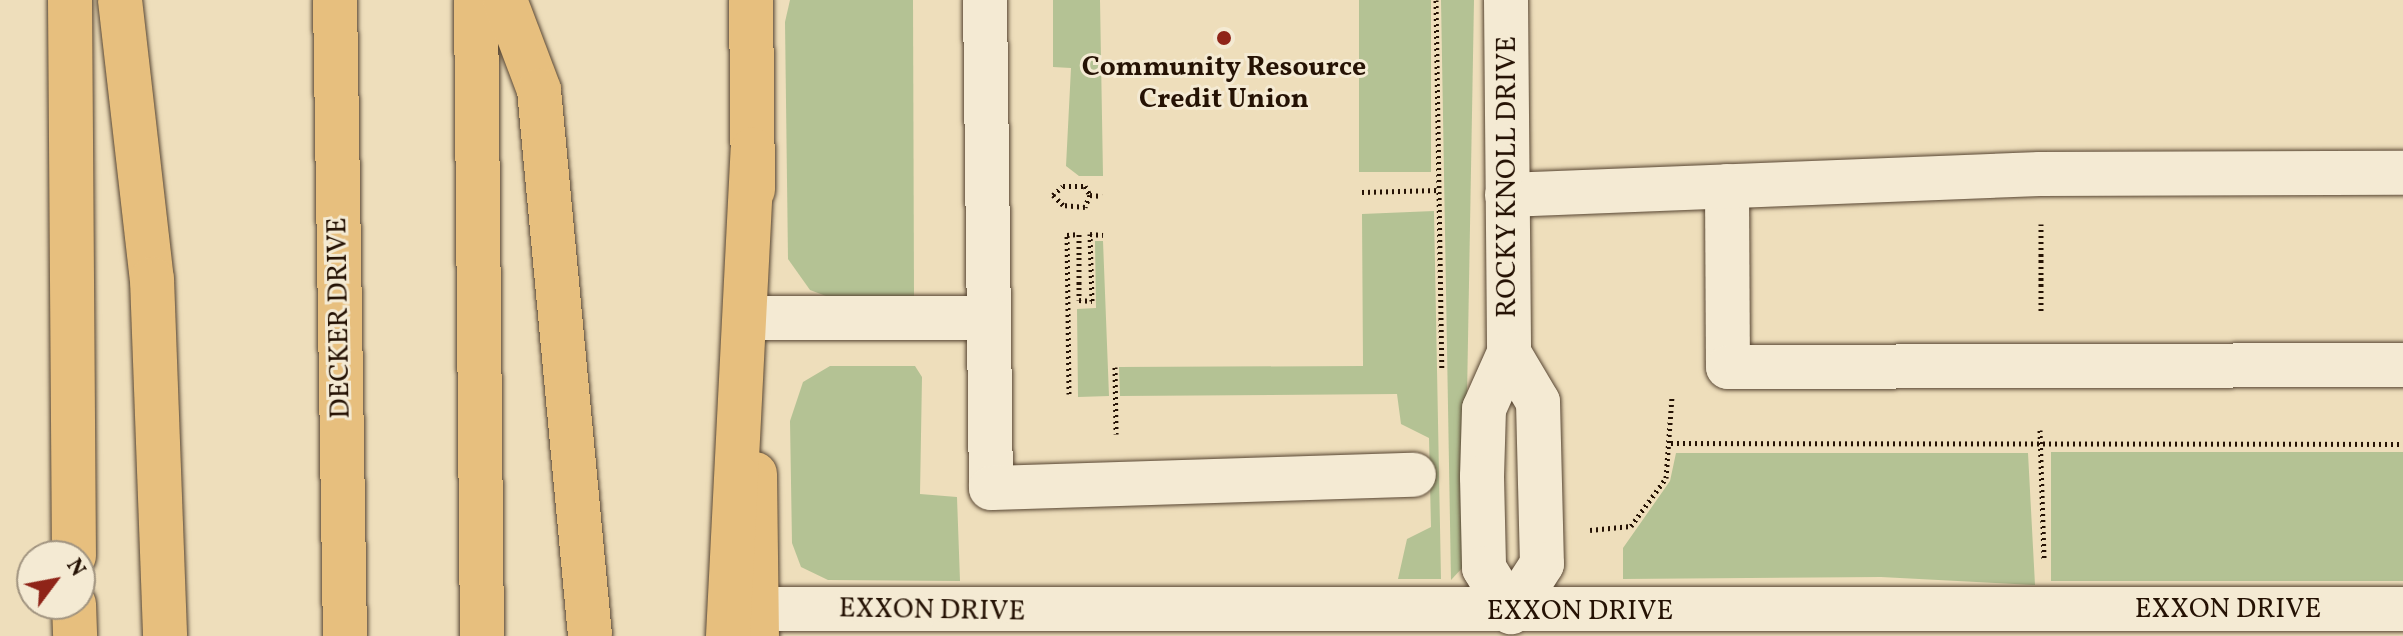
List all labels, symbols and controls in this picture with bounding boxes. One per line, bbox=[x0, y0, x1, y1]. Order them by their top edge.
marker: Community Resource Credit Union bbox=[1215, 29, 1233, 47]
street label: ROCKY KNOLL DRIVE bbox=[1491, 36, 1525, 318]
place label: Community Resource Credit Union bbox=[1082, 51, 1366, 117]
street label: DECKER DRIVE bbox=[321, 217, 359, 419]
north arrow bbox=[16, 540, 96, 620]
text: N bbox=[58, 553, 92, 583]
street label: EXXON DRIVE bbox=[838, 593, 1026, 629]
street label: EXXON DRIVE bbox=[2135, 593, 2321, 627]
street label: EXXON DRIVE bbox=[1487, 595, 1673, 629]

